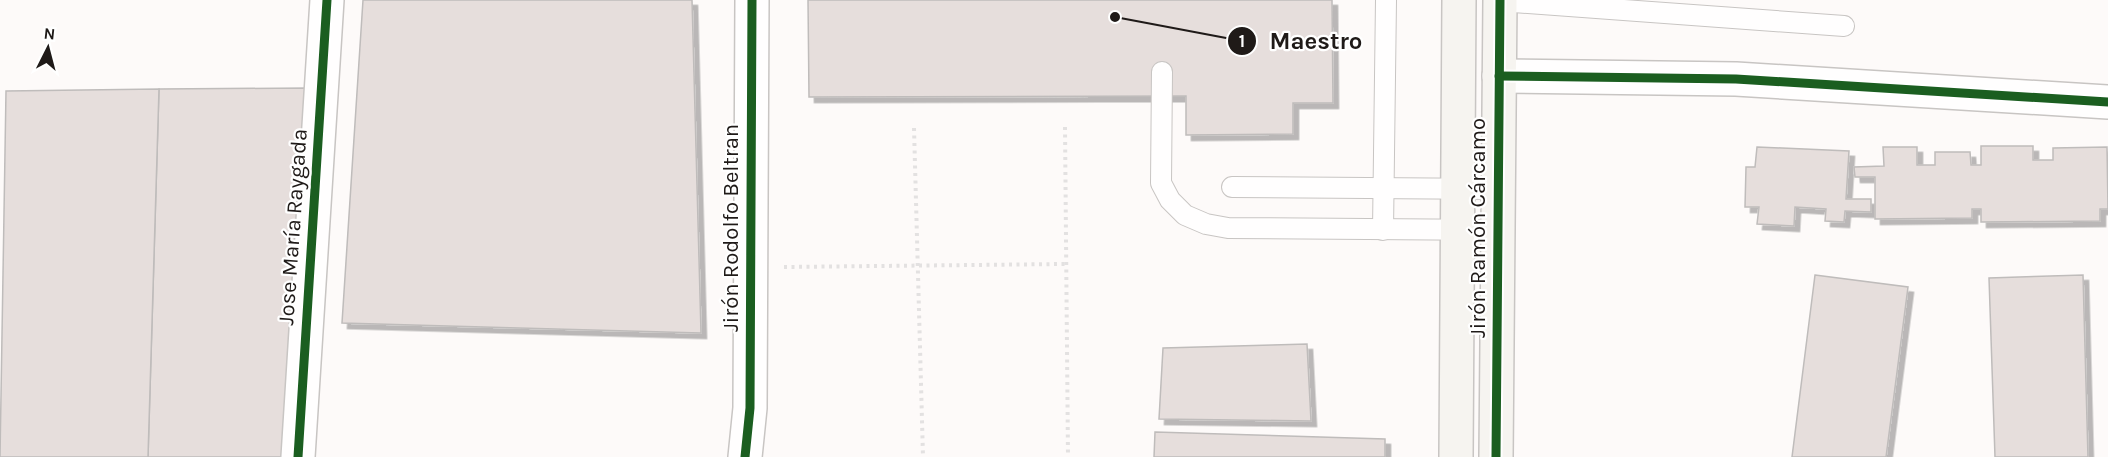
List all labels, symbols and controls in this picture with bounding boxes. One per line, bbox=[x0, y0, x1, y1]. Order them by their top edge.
north arrow bbox=[18, 18, 78, 78]
callout: Maestro bbox=[1227, 20, 1374, 62]
text: N bbox=[43, 24, 56, 44]
text: Maestro bbox=[1270, 27, 1362, 55]
text: 1 bbox=[1239, 30, 1245, 52]
street label: Jirón Ramón Cárcamo bbox=[1465, 118, 1491, 338]
street label: Jirón Rodolfo Beltran bbox=[718, 124, 744, 332]
street label: Jose María Raygada bbox=[273, 128, 313, 326]

